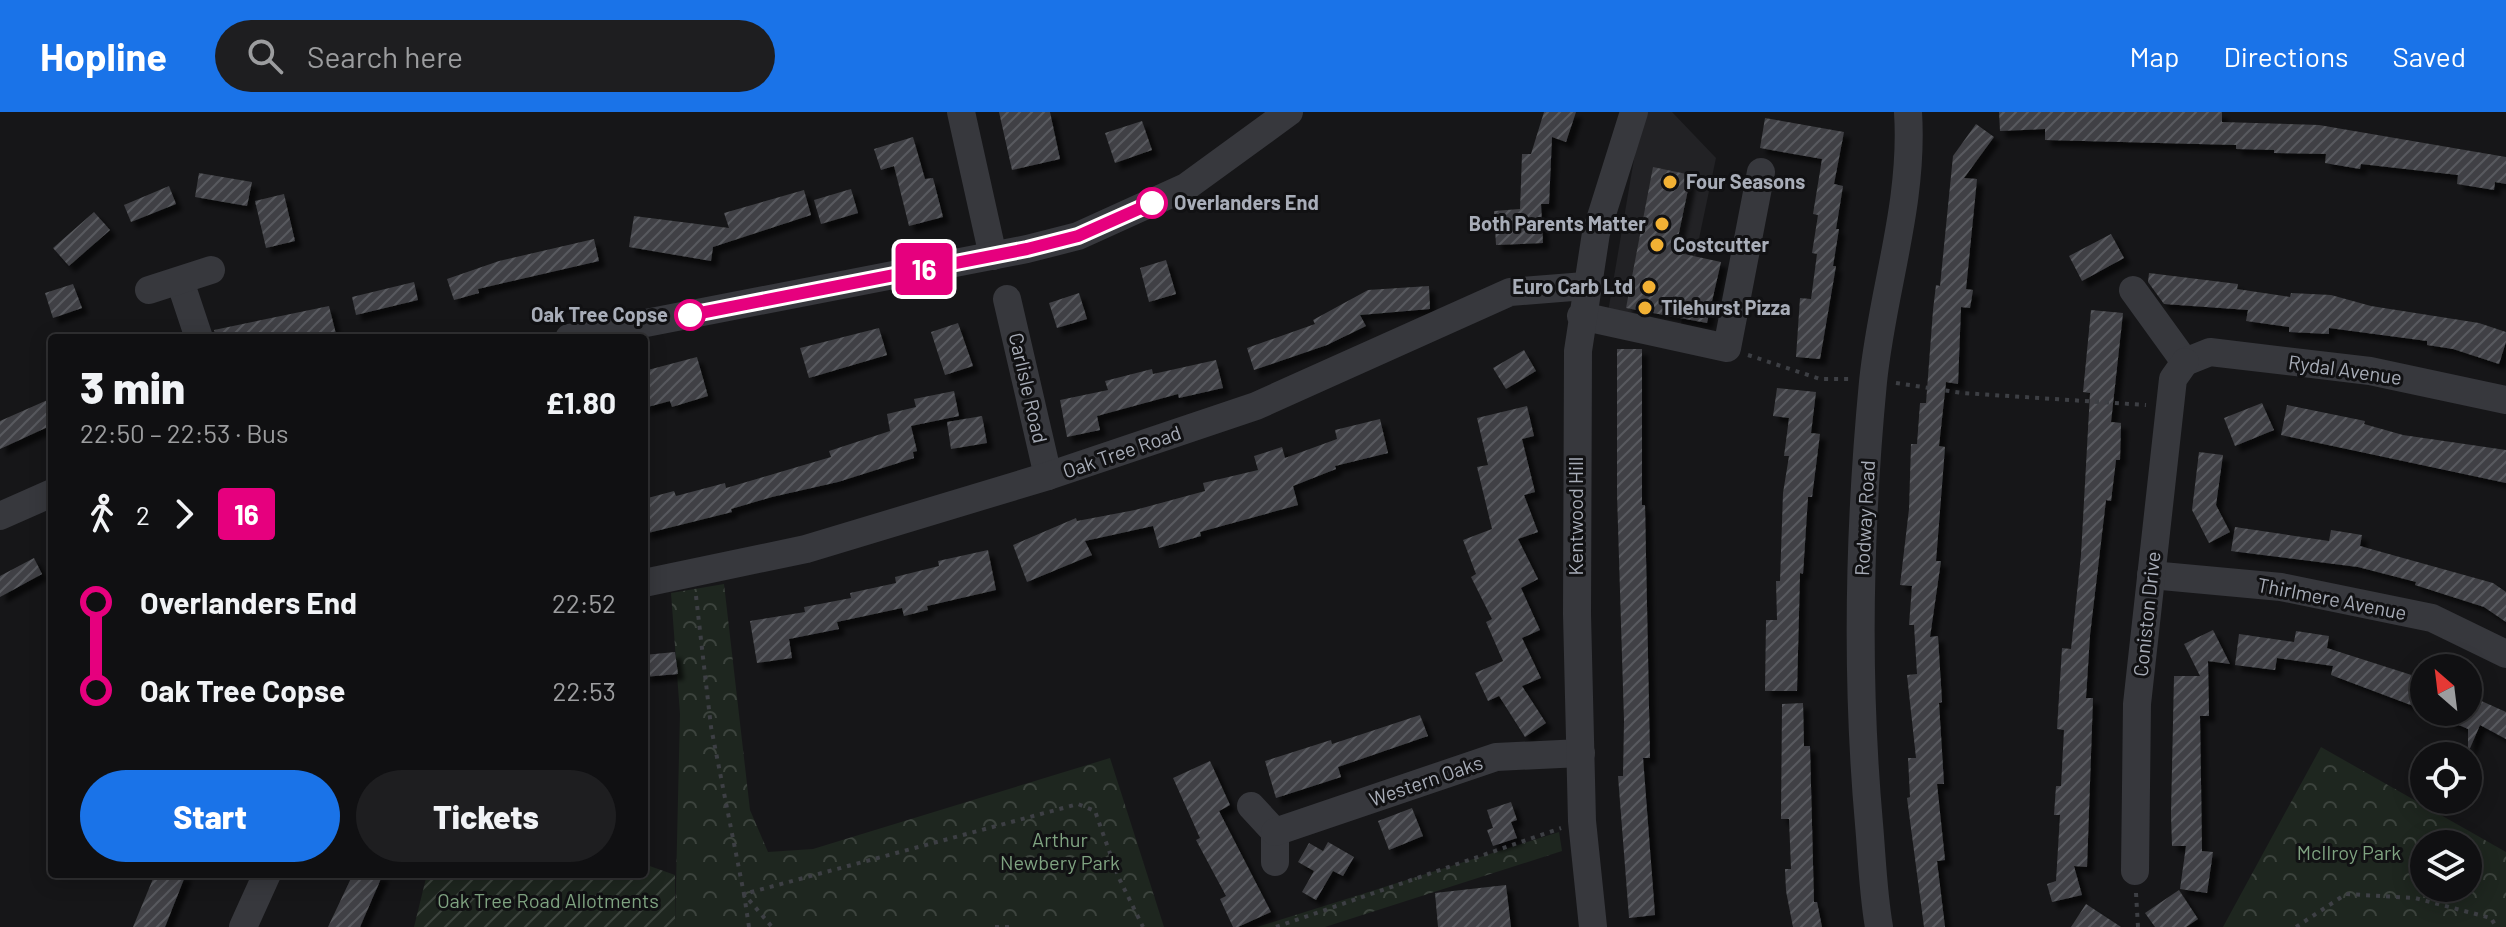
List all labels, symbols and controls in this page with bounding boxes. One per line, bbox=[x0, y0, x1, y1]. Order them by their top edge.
search box bbox=[215, 20, 775, 92]
text: Hopline bbox=[40, 33, 167, 79]
icon: search bbox=[243, 34, 287, 78]
text: Search here bbox=[307, 38, 463, 74]
text: Map bbox=[2130, 39, 2179, 73]
text: Directions bbox=[2223, 39, 2349, 73]
text: Saved bbox=[2393, 39, 2466, 73]
place label: Four Seasons bbox=[1686, 169, 1805, 193]
marker: Four Seasons bbox=[1661, 173, 1679, 191]
marker: Overlanders End bbox=[1137, 188, 1167, 218]
place label: Overlanders End bbox=[1174, 190, 1319, 214]
place label: Both Parents Matter bbox=[1469, 211, 1646, 235]
marker: Both Parents Matter bbox=[1653, 215, 1671, 233]
place label: Costcutter bbox=[1673, 232, 1769, 256]
marker: Costcutter bbox=[1648, 236, 1666, 254]
line badge: 16 bbox=[888, 243, 960, 295]
text: 16 bbox=[912, 252, 936, 286]
place label: Euro Carb Ltd bbox=[1512, 274, 1633, 298]
marker: Euro Carb Ltd bbox=[1640, 278, 1658, 296]
place label: Tilehurst Pizza bbox=[1661, 295, 1790, 319]
marker: Tilehurst Pizza bbox=[1636, 299, 1654, 317]
marker: Oak Tree Copse bbox=[675, 300, 705, 330]
place label: Oak Tree Copse bbox=[531, 302, 668, 326]
street label: Carlisle Road bbox=[1005, 330, 1053, 445]
street label: Rydal Avenue bbox=[2287, 349, 2403, 389]
text: 3 min bbox=[80, 360, 185, 413]
text: £1.80 bbox=[546, 384, 616, 420]
text: 22:50 – 22:53 · Bus bbox=[80, 417, 289, 448]
street label: Oak Tree Road bbox=[1059, 420, 1184, 483]
street label: Kentwood Hill bbox=[1563, 457, 1587, 575]
street label: Rodway Road bbox=[1849, 460, 1879, 576]
icon: walk bbox=[80, 492, 124, 536]
icon: forward bbox=[162, 492, 206, 536]
text: 16 bbox=[234, 497, 259, 531]
text: 2 bbox=[136, 499, 150, 530]
street label: Coniston Drive bbox=[2127, 550, 2165, 678]
street label: Thirlmere Avenue bbox=[2255, 572, 2409, 624]
text: Overlanders End bbox=[140, 584, 357, 620]
text: 22:52 bbox=[552, 587, 616, 618]
north arrow bbox=[2410, 654, 2482, 726]
map controls bbox=[2410, 654, 2482, 902]
text: Oak Tree Copse bbox=[140, 672, 345, 708]
text: 22:53 bbox=[553, 675, 616, 706]
button: locate bbox=[2410, 742, 2482, 814]
street label: Western Oaks bbox=[1366, 749, 1486, 811]
button: Start bbox=[80, 770, 340, 862]
button: Tickets bbox=[356, 770, 616, 862]
park label: Arthur Newbery Park bbox=[1000, 827, 1120, 874]
button: layers bbox=[2410, 830, 2482, 902]
park label: McIlroy Park bbox=[2297, 840, 2401, 864]
park label: Oak Tree Road Allotments bbox=[437, 888, 659, 912]

